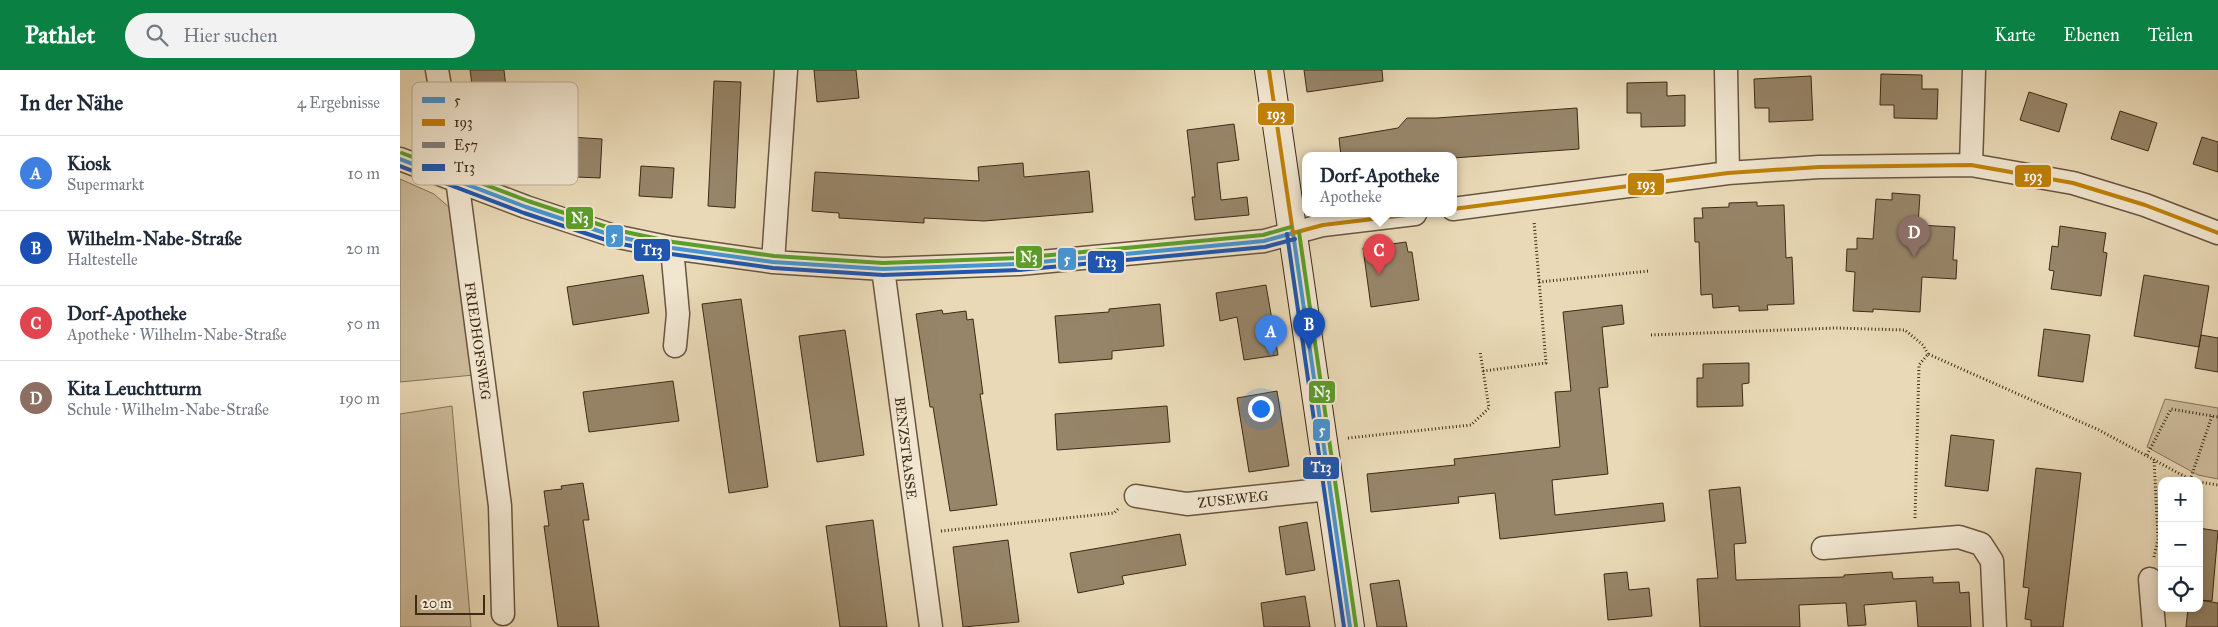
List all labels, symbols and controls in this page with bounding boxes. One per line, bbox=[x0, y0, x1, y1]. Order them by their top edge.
search box bbox=[125, 13, 475, 58]
text: Pathlet bbox=[25, 20, 95, 50]
icon: search bbox=[143, 21, 171, 49]
text: Hier suchen bbox=[183, 24, 278, 47]
text: Karte bbox=[1995, 24, 2036, 46]
text: Ebenen bbox=[2064, 24, 2120, 46]
text: Teilen bbox=[2148, 24, 2193, 46]
legend bbox=[412, 82, 578, 185]
text: In der Nähe bbox=[20, 90, 123, 116]
text: 5 bbox=[454, 92, 461, 109]
text: 4 Ergebnisse bbox=[297, 93, 380, 112]
line badge: 193 bbox=[1257, 102, 1295, 126]
text: 193 bbox=[1267, 106, 1286, 124]
text: 193 bbox=[454, 114, 473, 131]
text: E57 bbox=[454, 137, 478, 154]
text: Kiosk bbox=[67, 152, 111, 175]
popup bbox=[1302, 152, 1457, 217]
text: T13 bbox=[454, 159, 475, 176]
text: A bbox=[31, 164, 41, 183]
text: 10 m bbox=[348, 164, 380, 183]
text: Dorf-Apotheke bbox=[1320, 164, 1439, 187]
line badge: 193 bbox=[2014, 164, 2052, 188]
text: 193 bbox=[2024, 168, 2043, 186]
line badge: 193 bbox=[1627, 172, 1665, 196]
text: Supermarkt bbox=[67, 175, 145, 194]
text: 193 bbox=[1637, 176, 1656, 194]
text: Apotheke bbox=[1320, 187, 1382, 206]
line badge: N3 bbox=[565, 206, 594, 230]
text: N3 bbox=[571, 210, 589, 228]
pin: D bbox=[1898, 216, 1930, 257]
line badge: 5 bbox=[605, 224, 624, 248]
text: Wilhelm-Nabe-Straße bbox=[67, 227, 242, 250]
text: 5 bbox=[611, 228, 618, 245]
pin: C bbox=[1363, 234, 1395, 275]
line badge: T13 bbox=[633, 238, 671, 262]
text: B bbox=[31, 239, 41, 258]
text: 20 m bbox=[346, 239, 380, 258]
text: T13 bbox=[641, 242, 663, 260]
line badge: N3 bbox=[1015, 245, 1043, 269]
line badge: 5 bbox=[1057, 247, 1077, 271]
text: N3 bbox=[1020, 249, 1038, 267]
text: Haltestelle bbox=[67, 250, 138, 269]
line badge: T13 bbox=[1087, 250, 1125, 274]
text: 5 bbox=[1064, 251, 1071, 268]
text: T13 bbox=[1095, 254, 1117, 272]
street label: FRIEDHOFSWEG bbox=[461, 281, 494, 401]
text: Dorf-Apotheke bbox=[67, 302, 187, 325]
pin: B bbox=[1293, 308, 1325, 349]
text: C bbox=[31, 314, 41, 333]
text: 50 m bbox=[346, 314, 380, 333]
pin: A bbox=[1255, 315, 1287, 356]
text: Apotheke · Wilhelm-Nabe-Straße bbox=[67, 325, 287, 344]
text: Kita Leuchtturm bbox=[67, 377, 202, 400]
line badge: N3 bbox=[1308, 380, 1336, 404]
text: N3 bbox=[1313, 384, 1331, 402]
text: D bbox=[30, 389, 42, 408]
text: 190 m bbox=[339, 389, 380, 408]
street label: BENZSTRASSE bbox=[891, 396, 920, 500]
your location bbox=[1248, 396, 1274, 422]
text: Schule · Wilhelm-Nabe-Straße bbox=[67, 400, 269, 419]
line badge: 5 bbox=[1312, 418, 1331, 442]
text: 5 bbox=[1319, 422, 1326, 439]
line badge: T13 bbox=[1302, 456, 1340, 480]
text: T13 bbox=[1310, 459, 1332, 477]
map controls bbox=[2158, 477, 2203, 612]
button: + bbox=[2158, 477, 2203, 522]
street label: ZUSEWEG bbox=[1197, 487, 1269, 512]
button: − bbox=[2158, 522, 2203, 567]
button: locate bbox=[2158, 567, 2203, 612]
scale bar bbox=[415, 592, 485, 615]
text: 20 m bbox=[422, 595, 452, 612]

